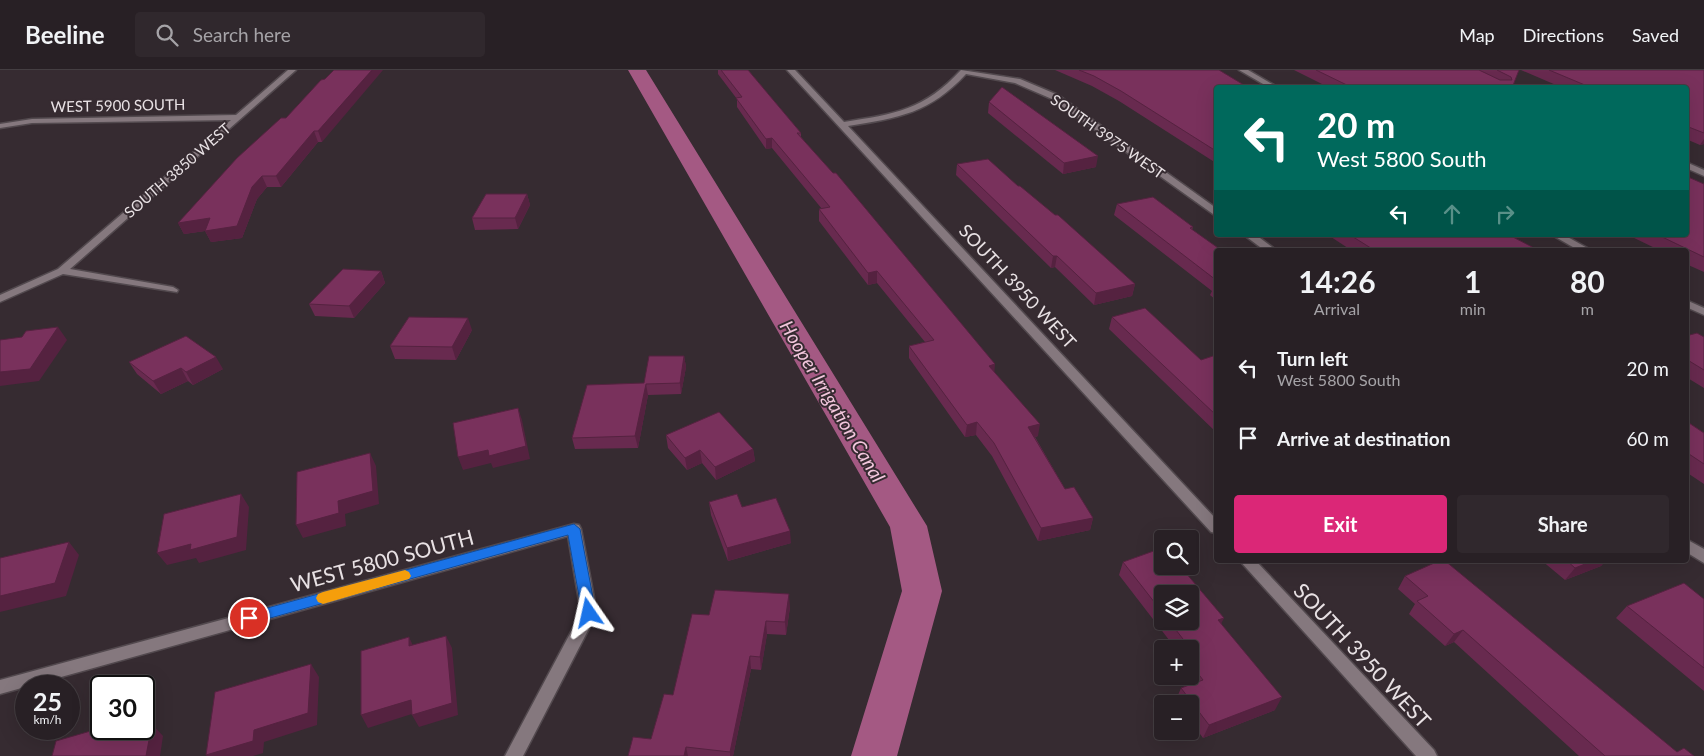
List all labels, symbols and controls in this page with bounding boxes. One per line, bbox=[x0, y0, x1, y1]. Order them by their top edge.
search box bbox=[135, 12, 485, 57]
text: Beeline bbox=[25, 20, 105, 49]
icon: search bbox=[153, 21, 181, 49]
text: Search here bbox=[193, 23, 291, 46]
text: Map bbox=[1459, 24, 1495, 46]
text: Directions bbox=[1523, 24, 1604, 46]
text: Saved bbox=[1632, 24, 1679, 46]
street label: SOUTH 3975 WEST bbox=[1048, 90, 1169, 182]
street label: WEST 5900 SOUTH bbox=[50, 95, 186, 115]
text: 20 m bbox=[1317, 103, 1395, 145]
icon: left bbox=[1234, 105, 1299, 170]
street label: SOUTH 3850 WEST bbox=[120, 119, 234, 221]
text: West 5800 South bbox=[1317, 145, 1487, 172]
icon: left bbox=[1385, 200, 1413, 228]
icon: ahead bbox=[1438, 200, 1466, 228]
icon: right bbox=[1491, 200, 1519, 228]
street label: SOUTH 3950 WEST bbox=[955, 219, 1082, 353]
text: 14:26 bbox=[1298, 263, 1376, 299]
text: 1 bbox=[1464, 263, 1481, 299]
text: 80 bbox=[1570, 263, 1605, 299]
text: Arrival bbox=[1314, 299, 1360, 318]
text: min bbox=[1460, 299, 1486, 318]
text: m bbox=[1581, 299, 1594, 318]
water label: Hooper Irrigation Canal bbox=[776, 316, 890, 486]
text: Turn left bbox=[1277, 347, 1348, 370]
icon: left bbox=[1234, 354, 1262, 382]
text: 20 m bbox=[1626, 357, 1669, 380]
text: West 5800 South bbox=[1277, 370, 1400, 389]
icon: arrive bbox=[1234, 424, 1262, 452]
text: Arrive at destination bbox=[1277, 427, 1450, 450]
text: 60 m bbox=[1626, 427, 1669, 450]
button: Exit bbox=[1234, 495, 1447, 553]
button: Share bbox=[1457, 495, 1669, 553]
street label: WEST 5800 SOUTH bbox=[288, 524, 476, 596]
map controls bbox=[1154, 530, 1199, 740]
button: search bbox=[1154, 530, 1199, 575]
street label: SOUTH 3950 WEST bbox=[1289, 577, 1437, 733]
button: layers bbox=[1154, 585, 1199, 630]
position arrow bbox=[562, 586, 614, 638]
pin bbox=[228, 597, 270, 639]
icon: arrive bbox=[235, 604, 263, 632]
button: + bbox=[1154, 640, 1199, 685]
speed limit sign: 30 bbox=[90, 675, 155, 740]
text: 25 bbox=[33, 686, 62, 716]
button: − bbox=[1154, 695, 1199, 740]
text: km/h bbox=[33, 712, 62, 727]

